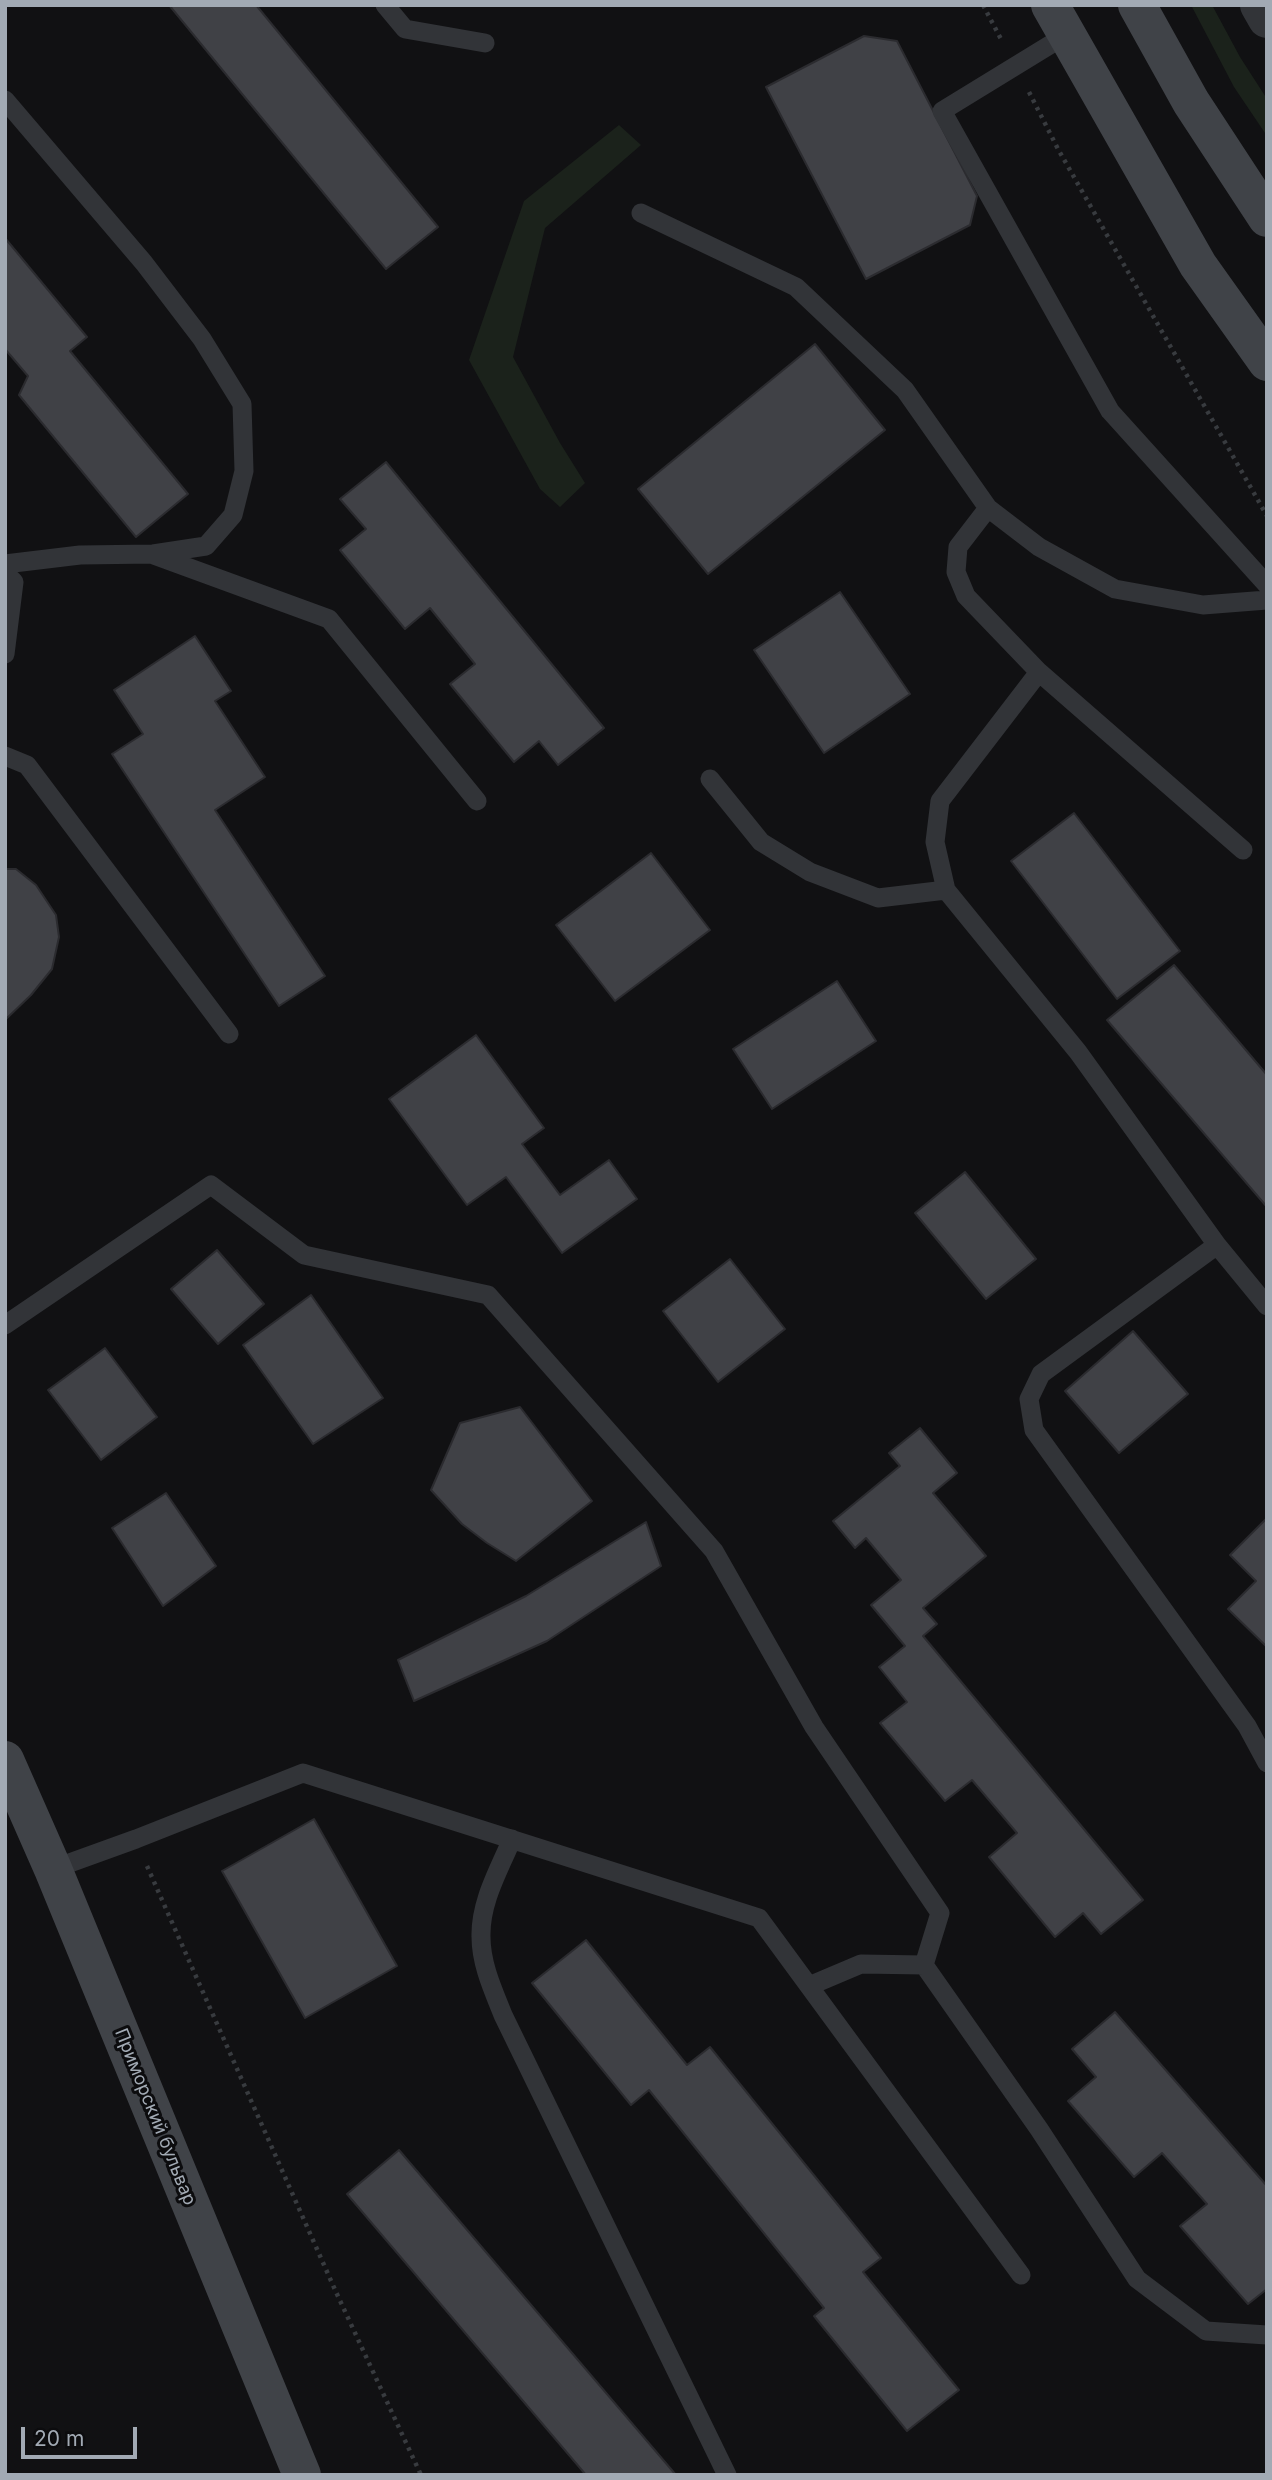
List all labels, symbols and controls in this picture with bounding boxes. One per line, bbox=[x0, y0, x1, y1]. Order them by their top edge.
street label: Приморский бульвар bbox=[110, 2025, 200, 2209]
scale bar bbox=[24, 2414, 140, 2458]
text: 20 m bbox=[34, 2426, 84, 2451]

